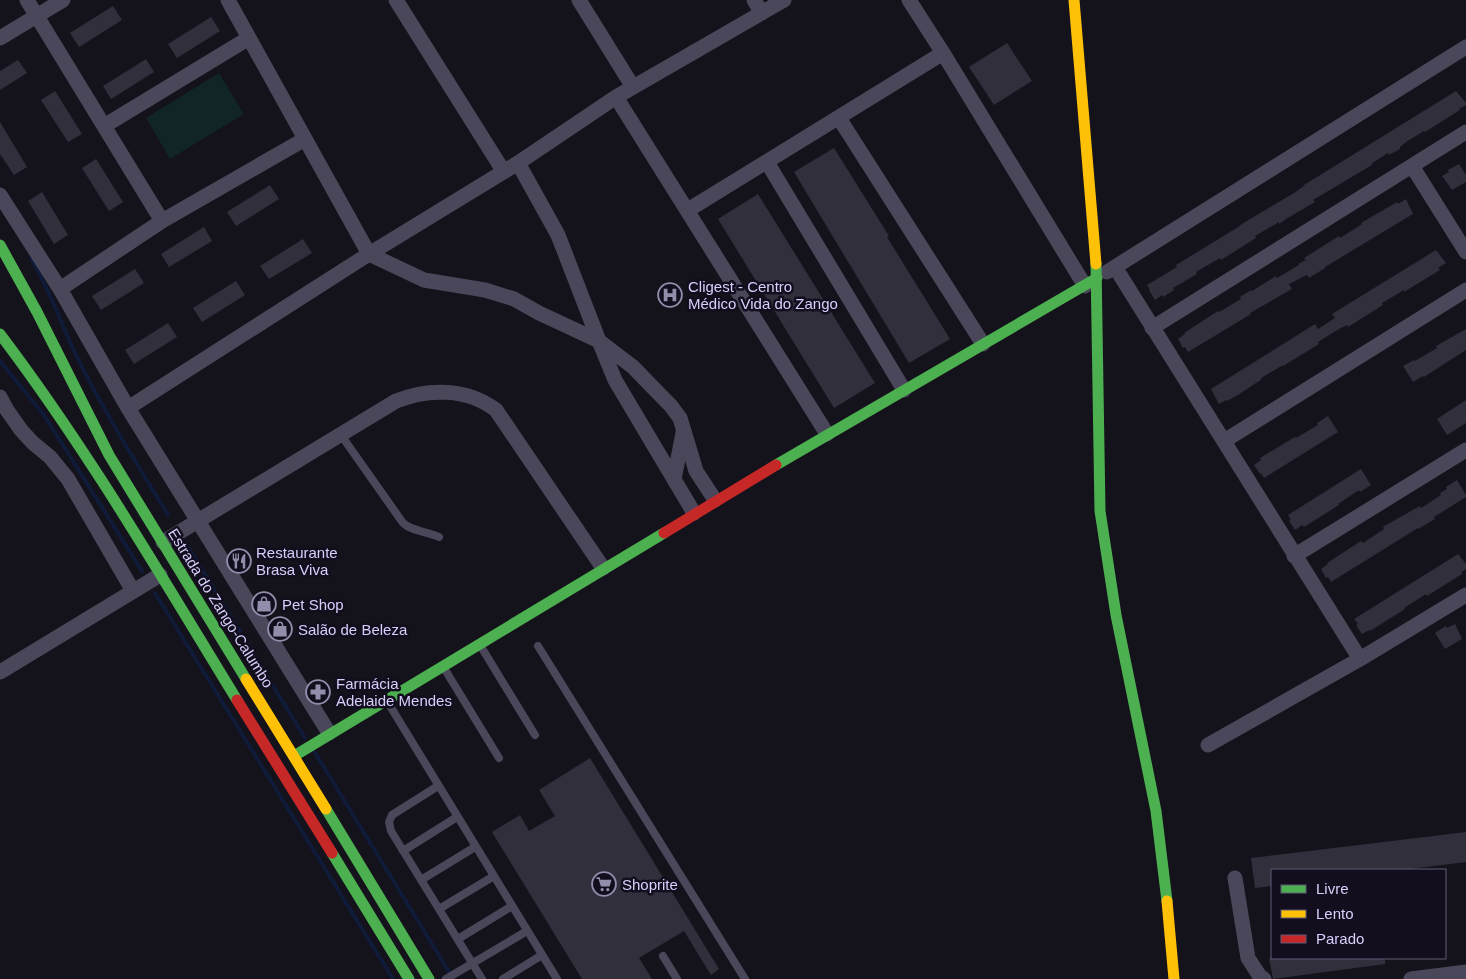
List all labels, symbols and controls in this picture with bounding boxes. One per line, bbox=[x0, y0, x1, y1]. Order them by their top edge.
place label: Cligest - Centro Médico Vida do Zango bbox=[688, 278, 838, 312]
hospital icon: Cligest - Centro Médico Vida do Zango bbox=[657, 282, 683, 308]
street label: Estrada do Zango-Calumbo bbox=[165, 525, 277, 691]
place label: Restaurante Brasa Viva bbox=[256, 544, 338, 578]
restaurant icon: Restaurante Brasa Viva bbox=[226, 548, 252, 574]
shop icon: Pet Shop bbox=[251, 591, 277, 617]
place label: Pet Shop bbox=[282, 596, 344, 613]
shop icon: Salão de Beleza bbox=[267, 616, 293, 642]
place label: Salão de Beleza bbox=[298, 621, 408, 638]
place label: Farmácia Adelaide Mendes bbox=[336, 675, 452, 709]
pharmacy icon: Farmácia Adelaide Mendes bbox=[305, 679, 331, 705]
legend bbox=[1271, 869, 1446, 959]
supermarket icon: Shoprite bbox=[591, 871, 617, 897]
place label: Shoprite bbox=[622, 876, 678, 893]
text: Livre bbox=[1316, 880, 1349, 897]
text: Lento bbox=[1316, 905, 1354, 922]
text: Parado bbox=[1316, 930, 1364, 947]

